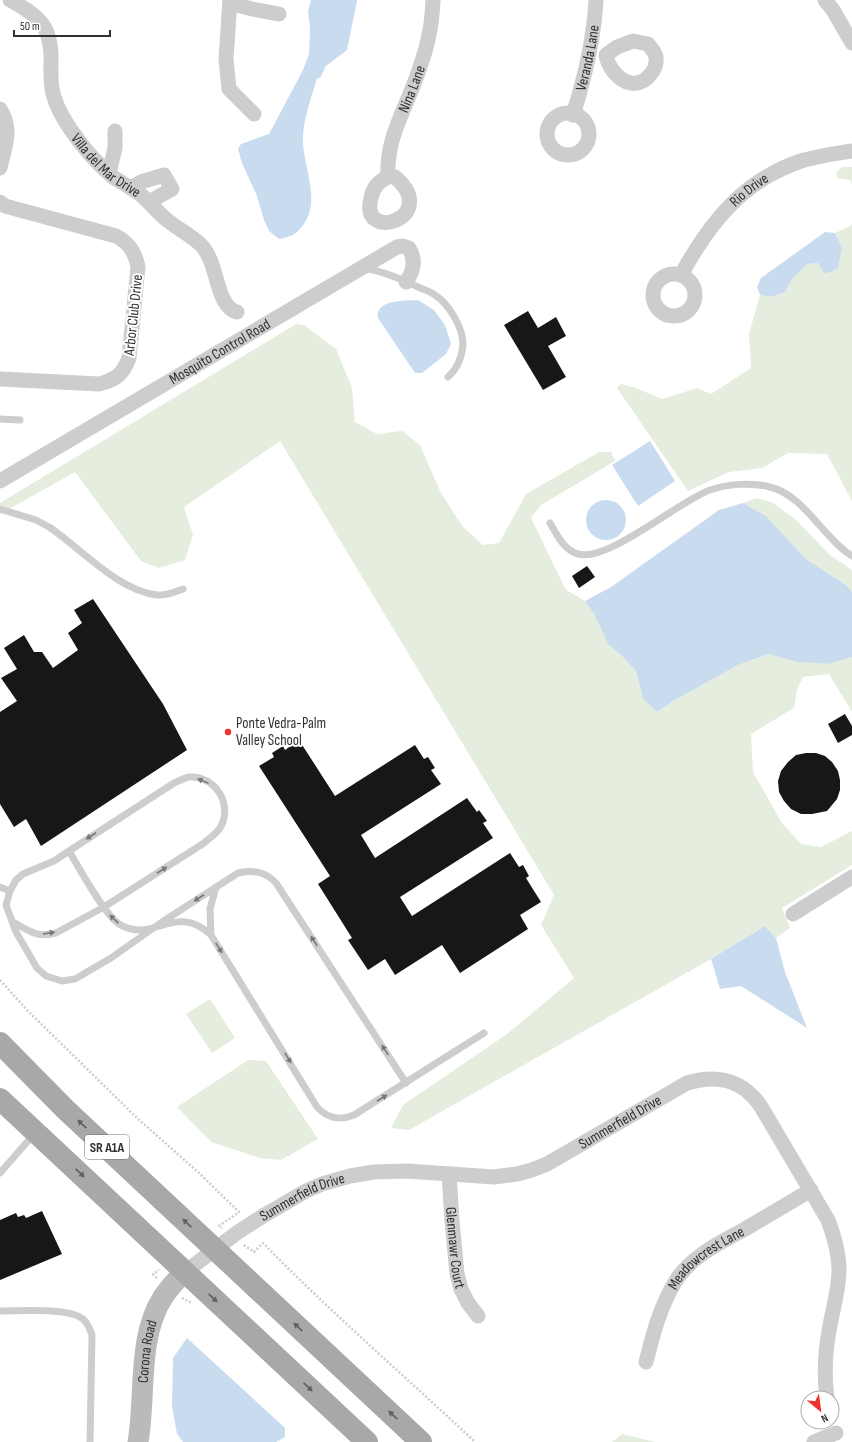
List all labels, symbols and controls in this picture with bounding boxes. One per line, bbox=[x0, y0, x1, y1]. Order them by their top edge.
scale bar bbox=[14, 12, 110, 38]
text: 50 m bbox=[20, 19, 40, 34]
street label: Veranda Lane bbox=[572, 24, 604, 93]
street label: Nina Lane bbox=[394, 63, 430, 116]
street label: Villa del Mar Drive bbox=[66, 130, 145, 202]
street label: Rio Drive bbox=[726, 169, 772, 211]
street label: Arbor Club Drive bbox=[120, 274, 147, 357]
street label: Mosquito Control Road bbox=[166, 315, 274, 389]
place label: Ponte Vedra-Palm Valley School bbox=[236, 714, 326, 750]
marker: Ponte Vedra-Palm Valley School bbox=[223, 727, 233, 737]
one-way arrow bbox=[197, 777, 209, 783]
one-way arrow bbox=[85, 833, 97, 840]
one-way arrow bbox=[156, 866, 167, 874]
one-way arrow bbox=[194, 894, 204, 902]
one-way arrow bbox=[109, 914, 119, 924]
one-way arrow bbox=[43, 930, 55, 936]
one-way arrow bbox=[310, 936, 318, 946]
one-way arrow bbox=[215, 943, 223, 953]
one-way arrow bbox=[381, 1044, 388, 1056]
one-way arrow bbox=[284, 1053, 291, 1064]
street label: Summerfield Drive bbox=[575, 1091, 665, 1154]
one-way arrow bbox=[377, 1094, 387, 1102]
one-way arrow bbox=[77, 1119, 87, 1129]
road number: SR A1A bbox=[85, 1135, 129, 1159]
one-way arrow bbox=[74, 1169, 85, 1178]
street label: Summerfield Drive bbox=[256, 1169, 347, 1226]
street label: Glenmawr Court bbox=[441, 1206, 470, 1291]
one-way arrow bbox=[182, 1218, 192, 1228]
street label: Meadowcrest Lane bbox=[664, 1222, 748, 1293]
one-way arrow bbox=[208, 1294, 219, 1303]
street label: Corona Road bbox=[134, 1318, 162, 1384]
one-way arrow bbox=[292, 1322, 303, 1331]
one-way arrow bbox=[303, 1382, 313, 1392]
north arrow bbox=[800, 1390, 840, 1430]
one-way arrow bbox=[387, 1411, 398, 1420]
text: N bbox=[819, 1411, 830, 1425]

